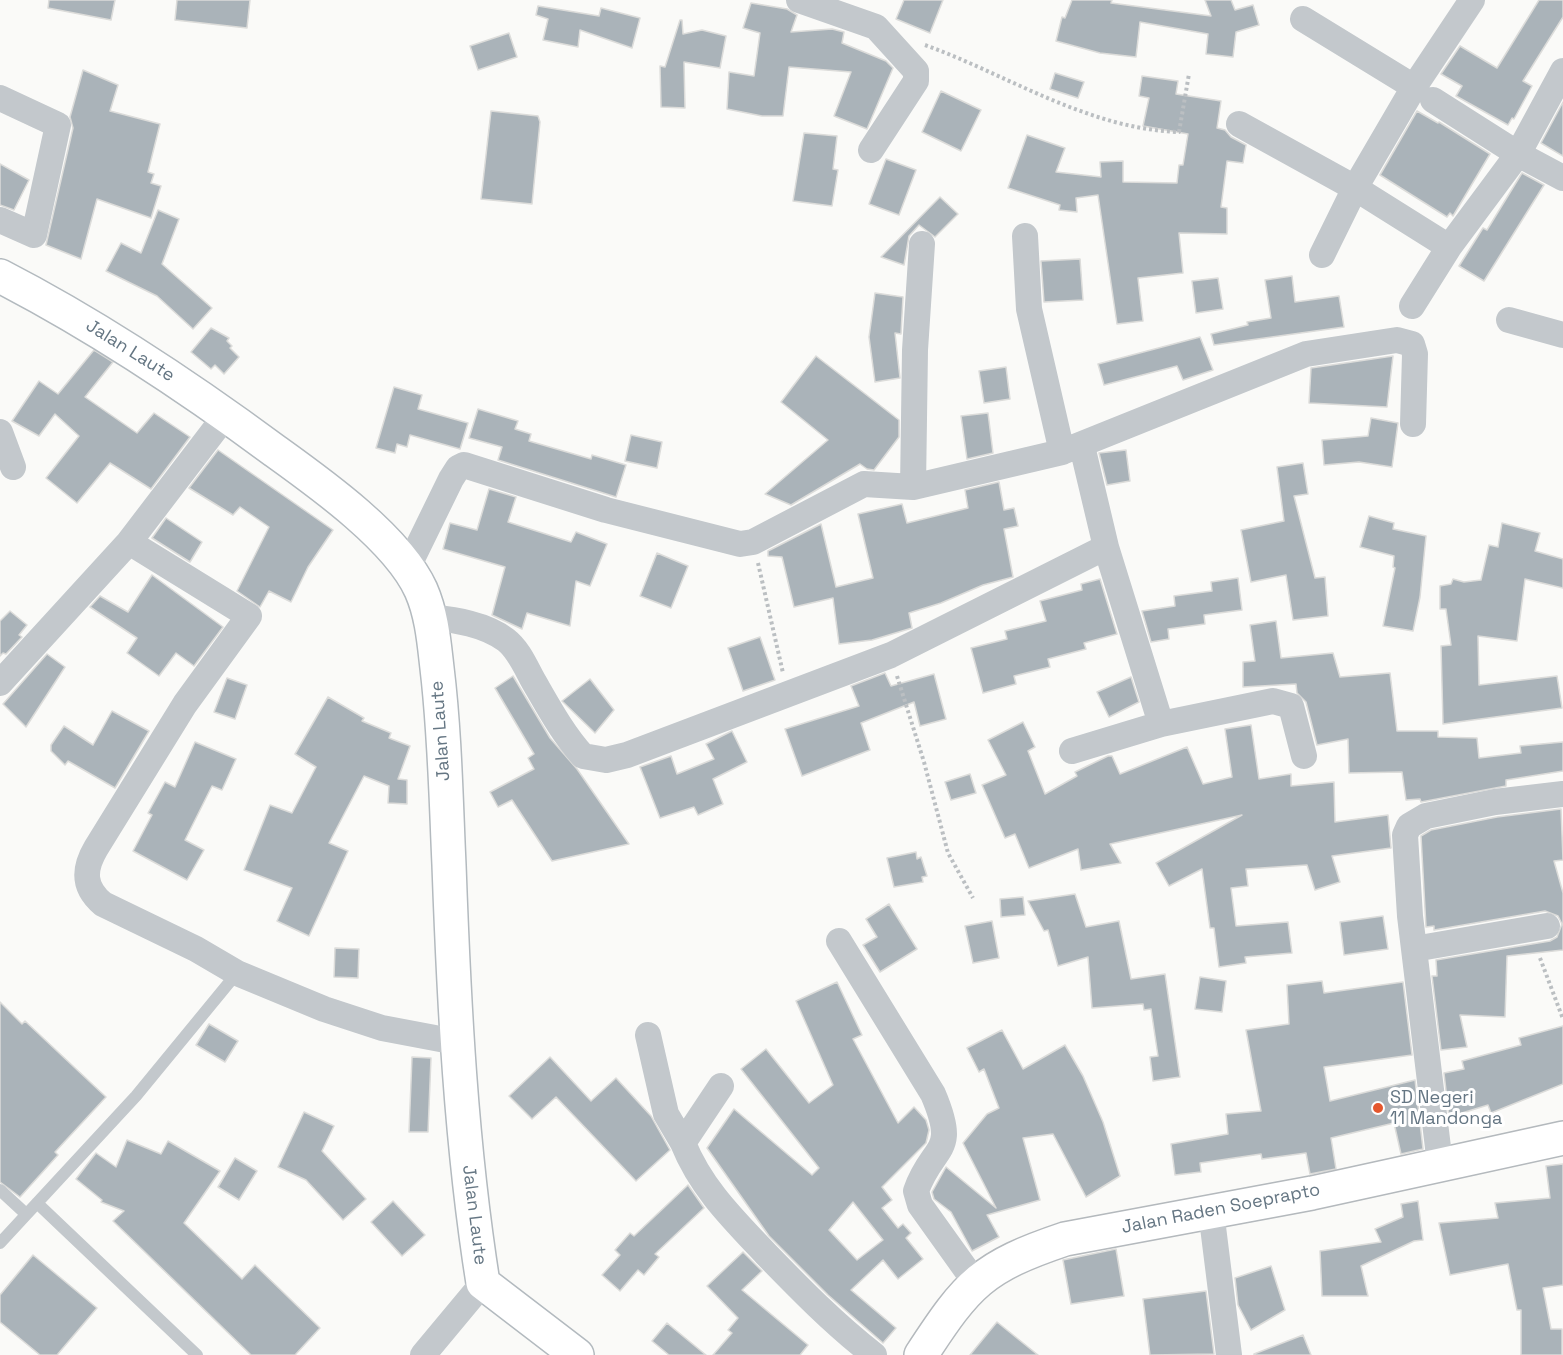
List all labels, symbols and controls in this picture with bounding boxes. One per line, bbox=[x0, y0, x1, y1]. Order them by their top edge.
street label: Jalan Laute bbox=[82, 315, 178, 387]
street label: Jalan Laute bbox=[427, 680, 455, 782]
place label: SD Negeri 11 Mandonga bbox=[1390, 1087, 1502, 1130]
marker: SD Negeri 11 Mandonga bbox=[1371, 1101, 1385, 1115]
street label: Jalan Laute bbox=[457, 1164, 491, 1266]
street label: Jalan Raden Soeprapto bbox=[1120, 1179, 1322, 1239]

